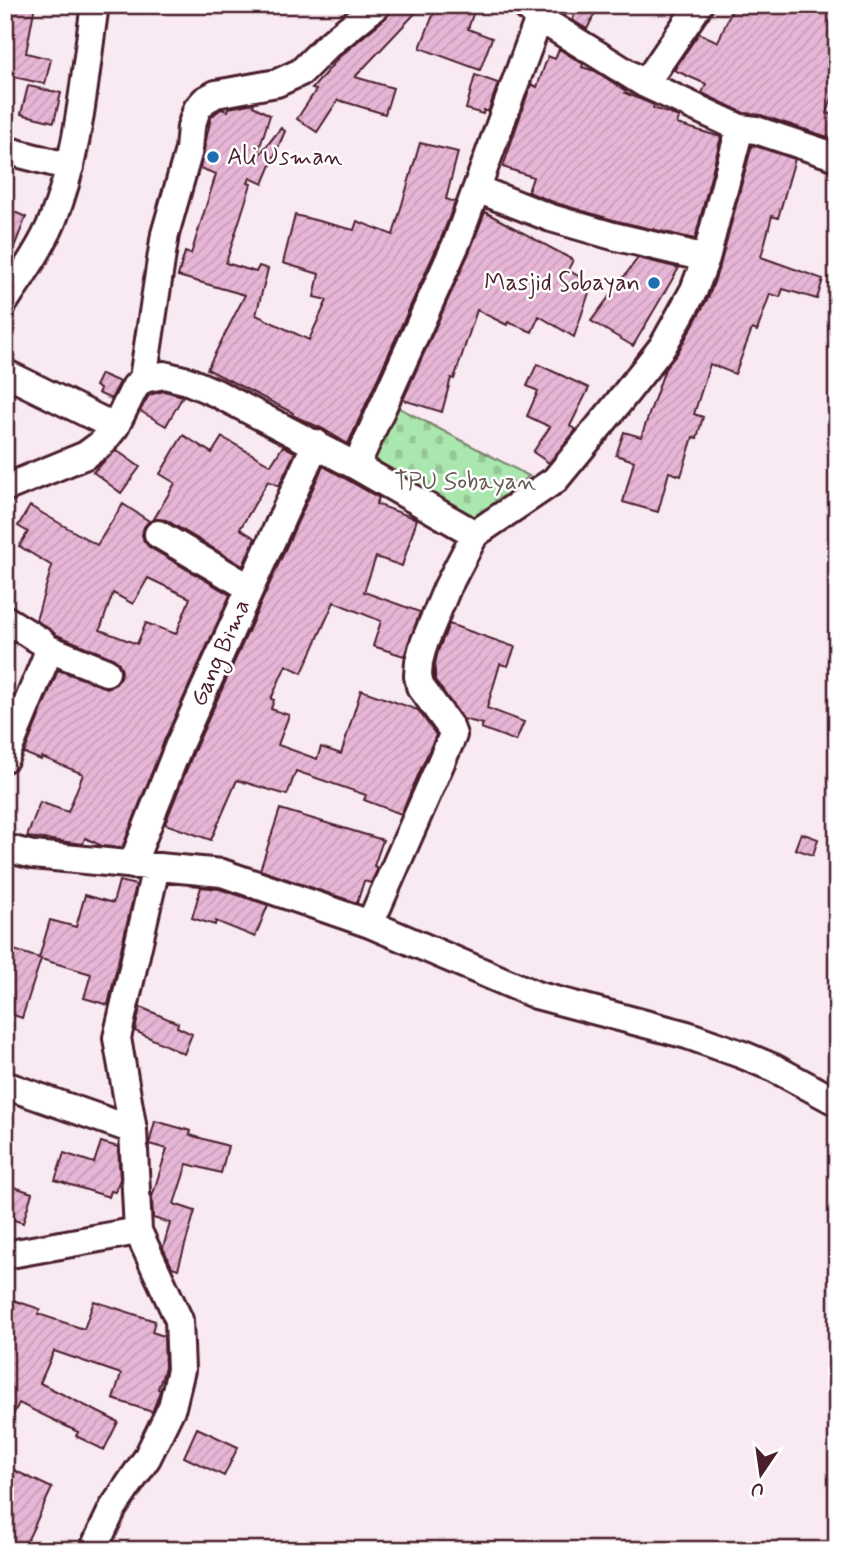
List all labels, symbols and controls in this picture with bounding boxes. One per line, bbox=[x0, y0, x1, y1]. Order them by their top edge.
place label: Ali Usman bbox=[227, 142, 343, 173]
marker: Ali Usman bbox=[205, 149, 221, 165]
place label: Masjid Sobayan bbox=[484, 268, 640, 299]
marker: Masjid Sobayan bbox=[646, 275, 662, 291]
park label: TPU Sobayan bbox=[394, 467, 536, 498]
street label: Gang Bima bbox=[184, 595, 260, 712]
north arrow bbox=[726, 1440, 796, 1510]
text: U bbox=[749, 1476, 766, 1503]

